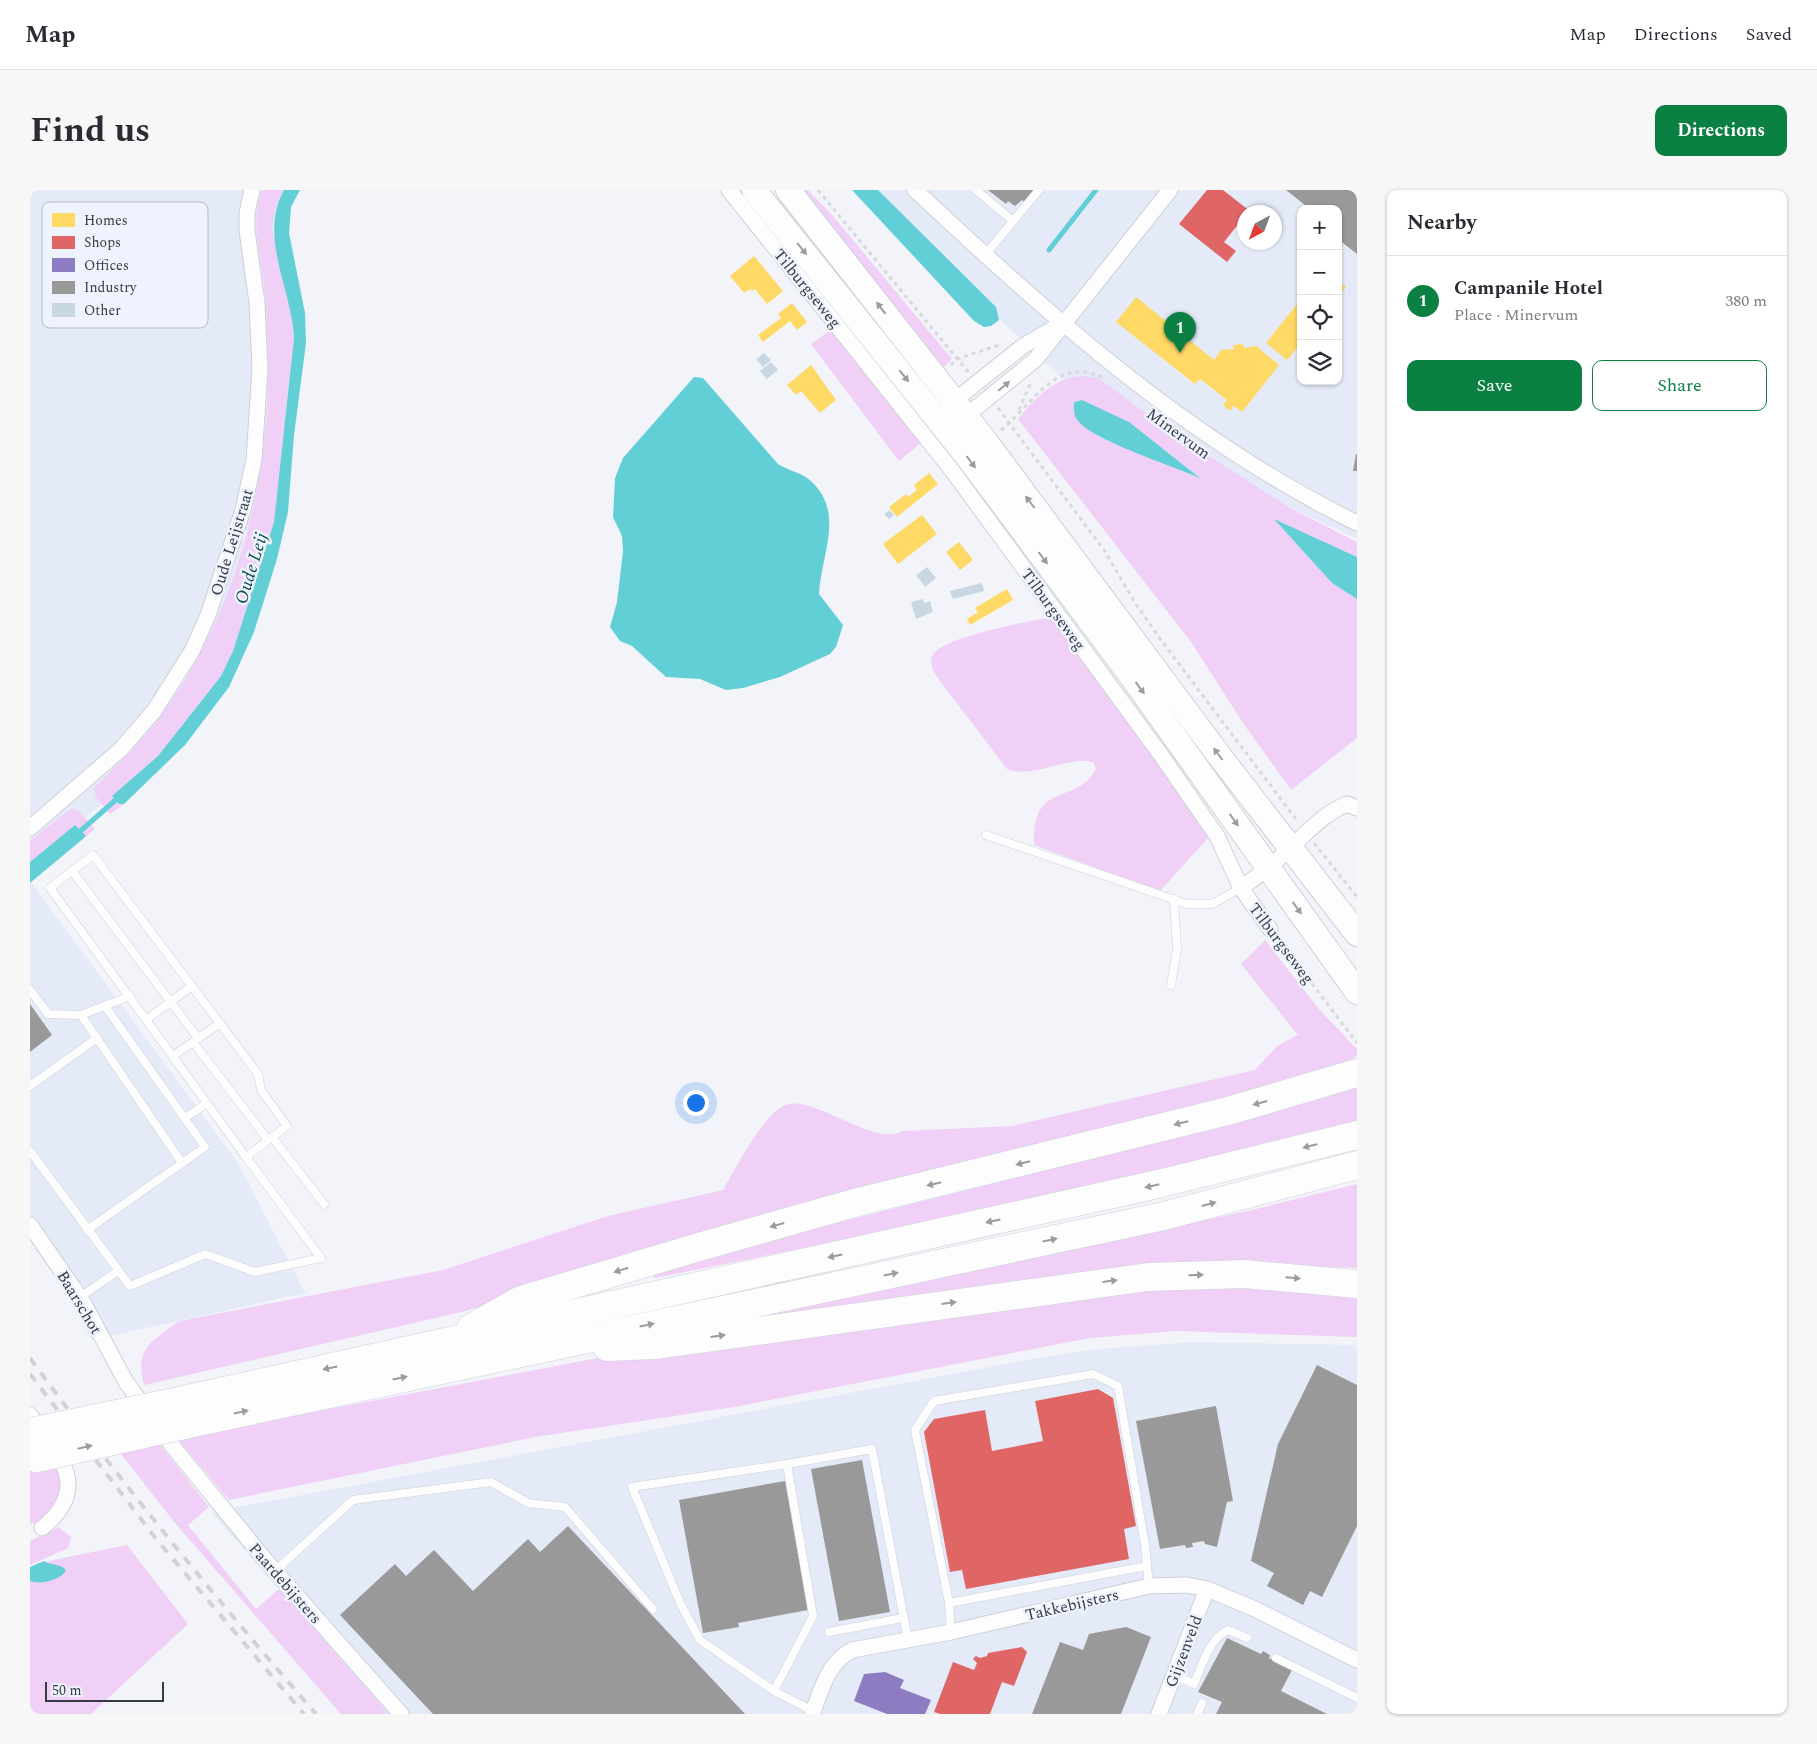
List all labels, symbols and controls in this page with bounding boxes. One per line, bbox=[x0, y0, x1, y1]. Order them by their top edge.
text: Map bbox=[25, 17, 75, 53]
text: Map bbox=[1570, 21, 1606, 48]
text: Directions bbox=[1634, 21, 1718, 48]
text: Saved bbox=[1746, 21, 1792, 48]
text: Find us bbox=[30, 104, 150, 157]
button: Directions bbox=[1655, 105, 1787, 156]
legend bbox=[42, 202, 208, 328]
north arrow bbox=[1237, 205, 1282, 250]
map controls bbox=[1297, 205, 1342, 385]
button: + bbox=[1297, 205, 1342, 250]
text: Nearby bbox=[1407, 207, 1477, 239]
text: Homes bbox=[84, 210, 128, 231]
text: Shops bbox=[84, 232, 121, 253]
one-way arrow bbox=[796, 242, 807, 255]
street label: Tilburgseweg bbox=[768, 244, 847, 334]
button: − bbox=[1297, 250, 1342, 295]
text: Offices bbox=[84, 255, 129, 276]
text: Campanile Hotel bbox=[1454, 274, 1603, 303]
text: Industry bbox=[84, 277, 138, 298]
text: 1 bbox=[1419, 289, 1427, 313]
text: 380 m bbox=[1725, 289, 1767, 313]
button: locate bbox=[1297, 295, 1342, 340]
text: Other bbox=[84, 300, 121, 321]
one-way arrow bbox=[876, 301, 886, 315]
text: Place · Minervum bbox=[1454, 303, 1578, 327]
pin: 1 bbox=[1164, 312, 1196, 353]
button: layers bbox=[1297, 340, 1342, 385]
button: Save bbox=[1407, 360, 1582, 411]
button: Share bbox=[1592, 360, 1767, 411]
one-way arrow bbox=[898, 369, 909, 382]
one-way arrow bbox=[997, 380, 1010, 391]
street label: Minervum bbox=[1141, 402, 1216, 465]
one-way arrow bbox=[966, 455, 976, 469]
street label: Oude Leijstraat bbox=[206, 486, 256, 598]
one-way arrow bbox=[1025, 495, 1035, 509]
water label: Oude Leij bbox=[230, 530, 272, 606]
one-way arrow bbox=[1038, 551, 1048, 565]
street label: Tilburgseweg bbox=[1015, 563, 1091, 656]
one-way arrow bbox=[1135, 681, 1145, 695]
one-way arrow bbox=[1213, 748, 1224, 761]
one-way arrow bbox=[1229, 813, 1239, 827]
street label: Tilburgseweg bbox=[1243, 898, 1320, 989]
one-way arrow bbox=[1291, 901, 1302, 914]
your location bbox=[683, 1090, 709, 1116]
one-way arrow bbox=[1252, 1099, 1267, 1107]
one-way arrow bbox=[1173, 1119, 1188, 1127]
one-way arrow bbox=[1302, 1143, 1317, 1151]
one-way arrow bbox=[1016, 1159, 1031, 1167]
one-way arrow bbox=[926, 1180, 941, 1188]
one-way arrow bbox=[1144, 1182, 1160, 1190]
one-way arrow bbox=[1201, 1200, 1216, 1208]
one-way arrow bbox=[986, 1217, 1001, 1225]
one-way arrow bbox=[769, 1221, 784, 1229]
one-way arrow bbox=[1043, 1236, 1058, 1244]
one-way arrow bbox=[827, 1252, 842, 1260]
street label: Baarschot bbox=[51, 1266, 108, 1339]
one-way arrow bbox=[613, 1267, 628, 1275]
one-way arrow bbox=[884, 1269, 900, 1277]
one-way arrow bbox=[1188, 1271, 1204, 1279]
one-way arrow bbox=[1285, 1274, 1301, 1282]
one-way arrow bbox=[1102, 1277, 1118, 1285]
one-way arrow bbox=[941, 1299, 957, 1307]
one-way arrow bbox=[639, 1321, 654, 1329]
one-way arrow bbox=[711, 1332, 727, 1340]
one-way arrow bbox=[322, 1364, 338, 1372]
one-way arrow bbox=[392, 1374, 407, 1382]
one-way arrow bbox=[234, 1408, 250, 1416]
one-way arrow bbox=[77, 1443, 93, 1451]
street label: Paardebijsters bbox=[243, 1538, 327, 1630]
street label: Takkebijsters bbox=[1023, 1583, 1121, 1627]
street label: Gijzenveld bbox=[1159, 1612, 1209, 1691]
scale bar bbox=[45, 1679, 164, 1702]
text: 50 m bbox=[52, 1680, 82, 1701]

